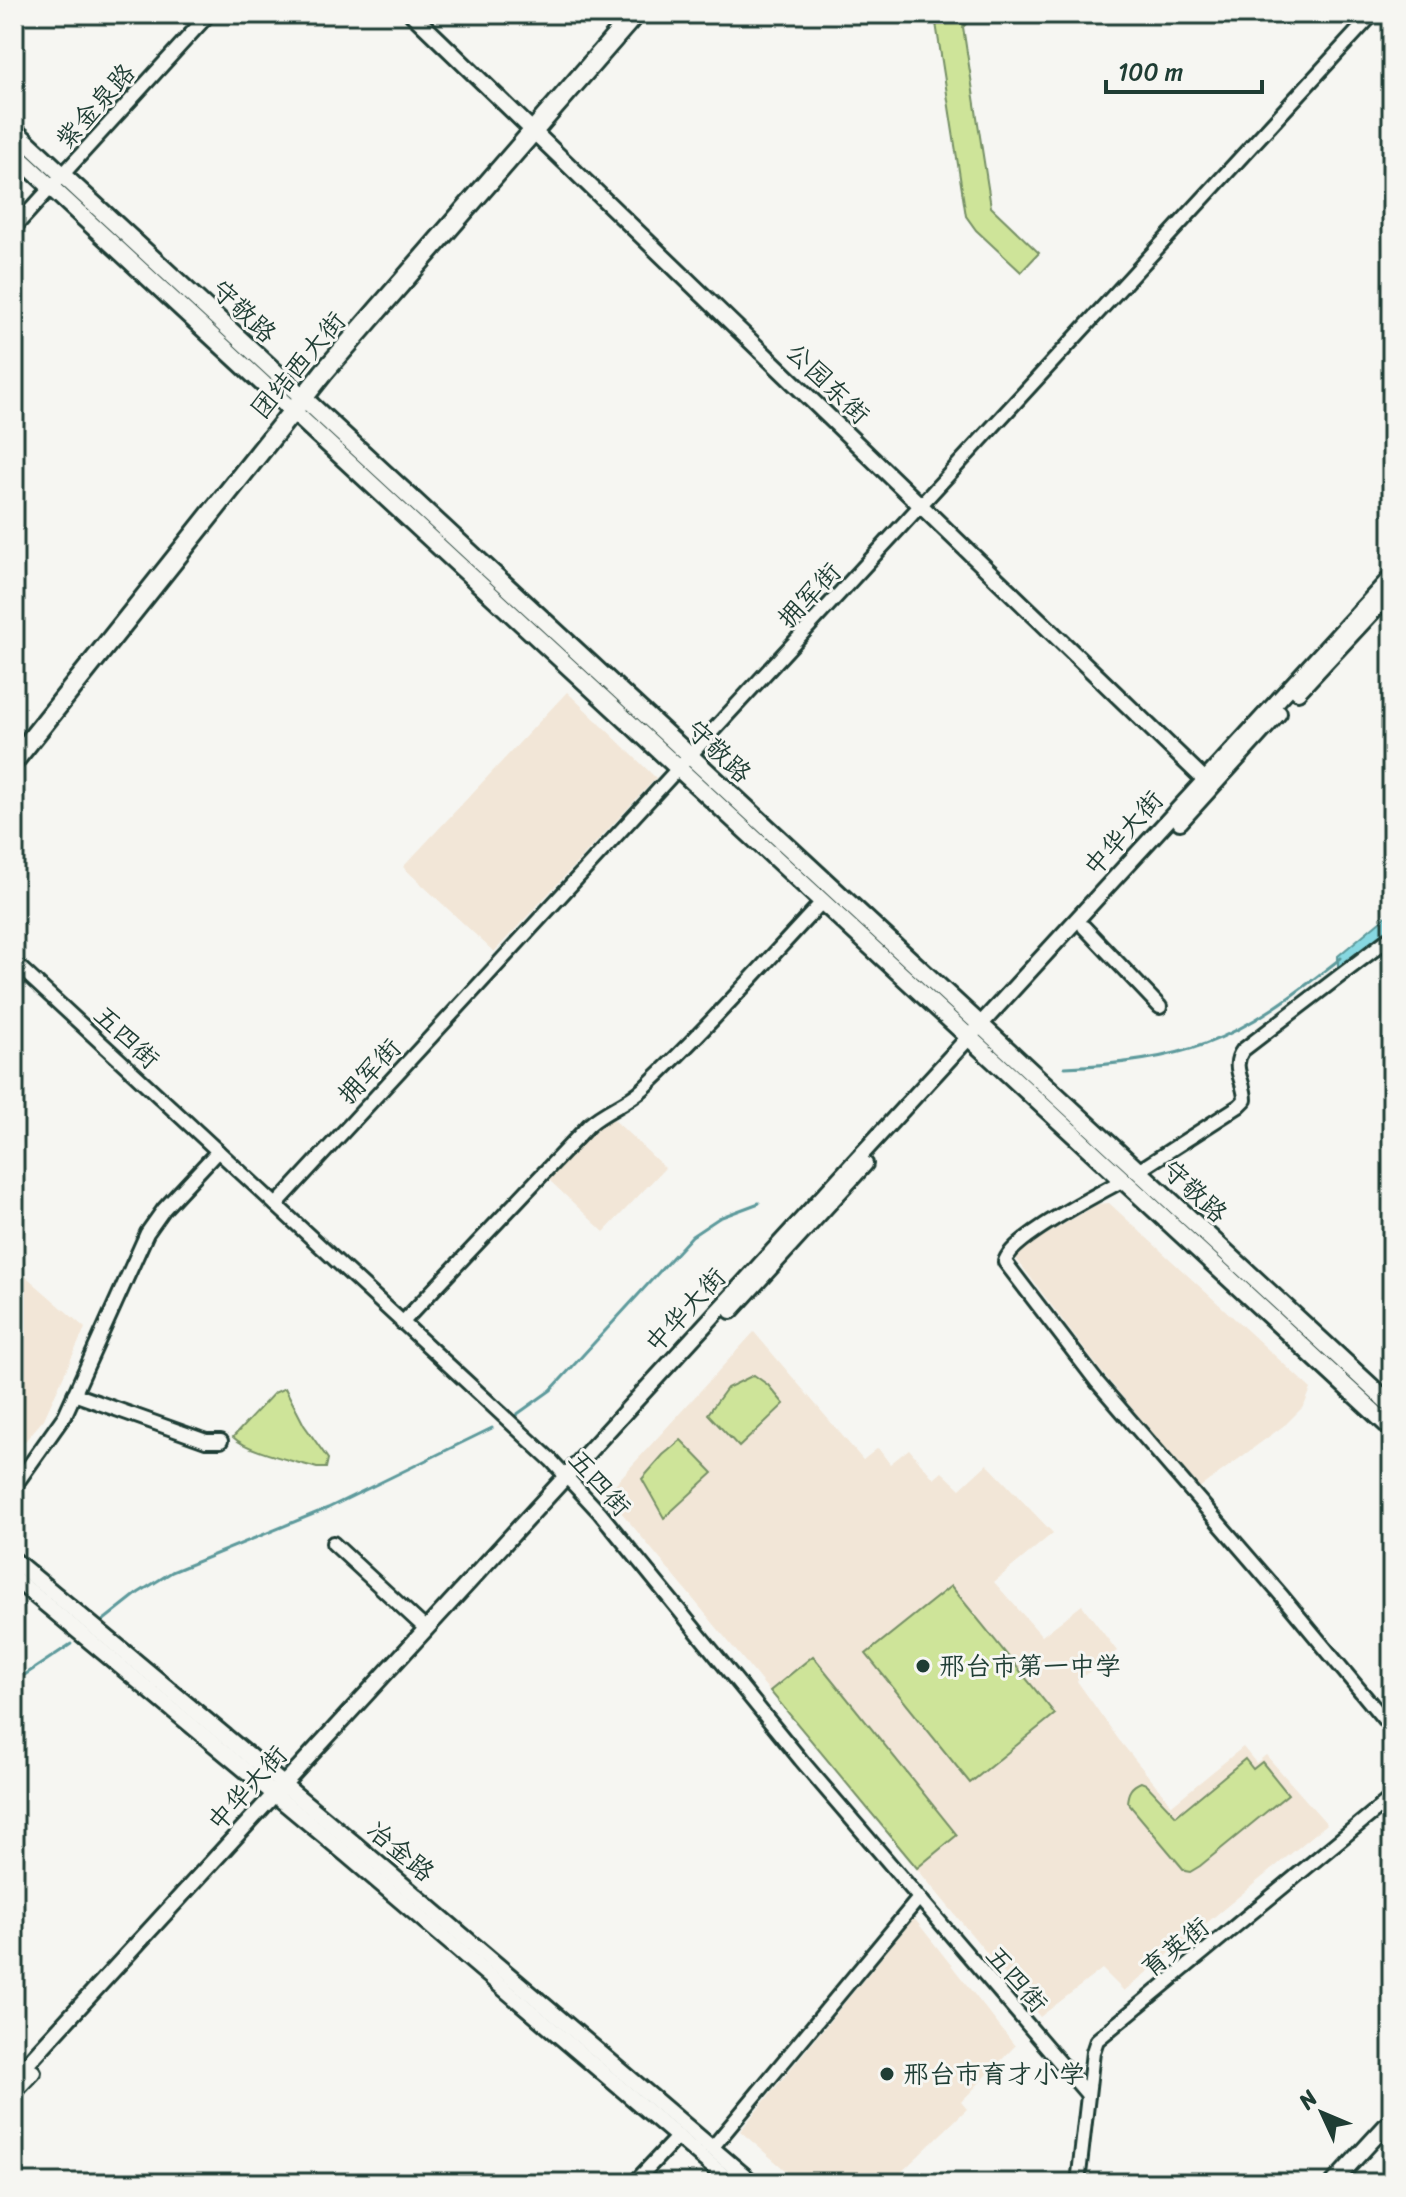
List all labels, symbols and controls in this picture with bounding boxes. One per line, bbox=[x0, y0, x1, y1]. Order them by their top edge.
scale bar bbox=[1106, 44, 1262, 94]
text: 100 m bbox=[1118, 51, 1183, 93]
street label: 紫金泉路 bbox=[43, 52, 147, 160]
street label: 守敬路 bbox=[200, 268, 288, 354]
street label: 团结西大街 bbox=[239, 300, 357, 430]
street label: 公园东街 bbox=[775, 330, 881, 436]
street label: 拥军街 bbox=[766, 551, 852, 639]
street label: 守敬路 bbox=[675, 708, 763, 794]
street label: 中华大街 bbox=[1071, 779, 1175, 887]
street label: 五四街 bbox=[83, 994, 171, 1080]
street label: 拥军街 bbox=[326, 1027, 412, 1115]
street label: 守敬路 bbox=[1151, 1148, 1239, 1234]
street label: 中华大街 bbox=[633, 1256, 737, 1364]
street label: 五四街 bbox=[557, 1439, 643, 1527]
place label: 邢台市第一中学 bbox=[939, 1643, 1121, 1689]
marker: 邢台市第一中学 bbox=[914, 1657, 932, 1675]
street label: 中华大街 bbox=[195, 1734, 299, 1842]
street label: 冶金路 bbox=[356, 1808, 446, 1894]
street label: 育英街 bbox=[1130, 1905, 1220, 1989]
street label: 五四街 bbox=[974, 1934, 1060, 2024]
place label: 邢台市育才小学 bbox=[903, 2051, 1085, 2097]
marker: 邢台市育才小学 bbox=[878, 2065, 896, 2083]
north arrow bbox=[1282, 2073, 1362, 2153]
text: N bbox=[1288, 2080, 1328, 2119]

